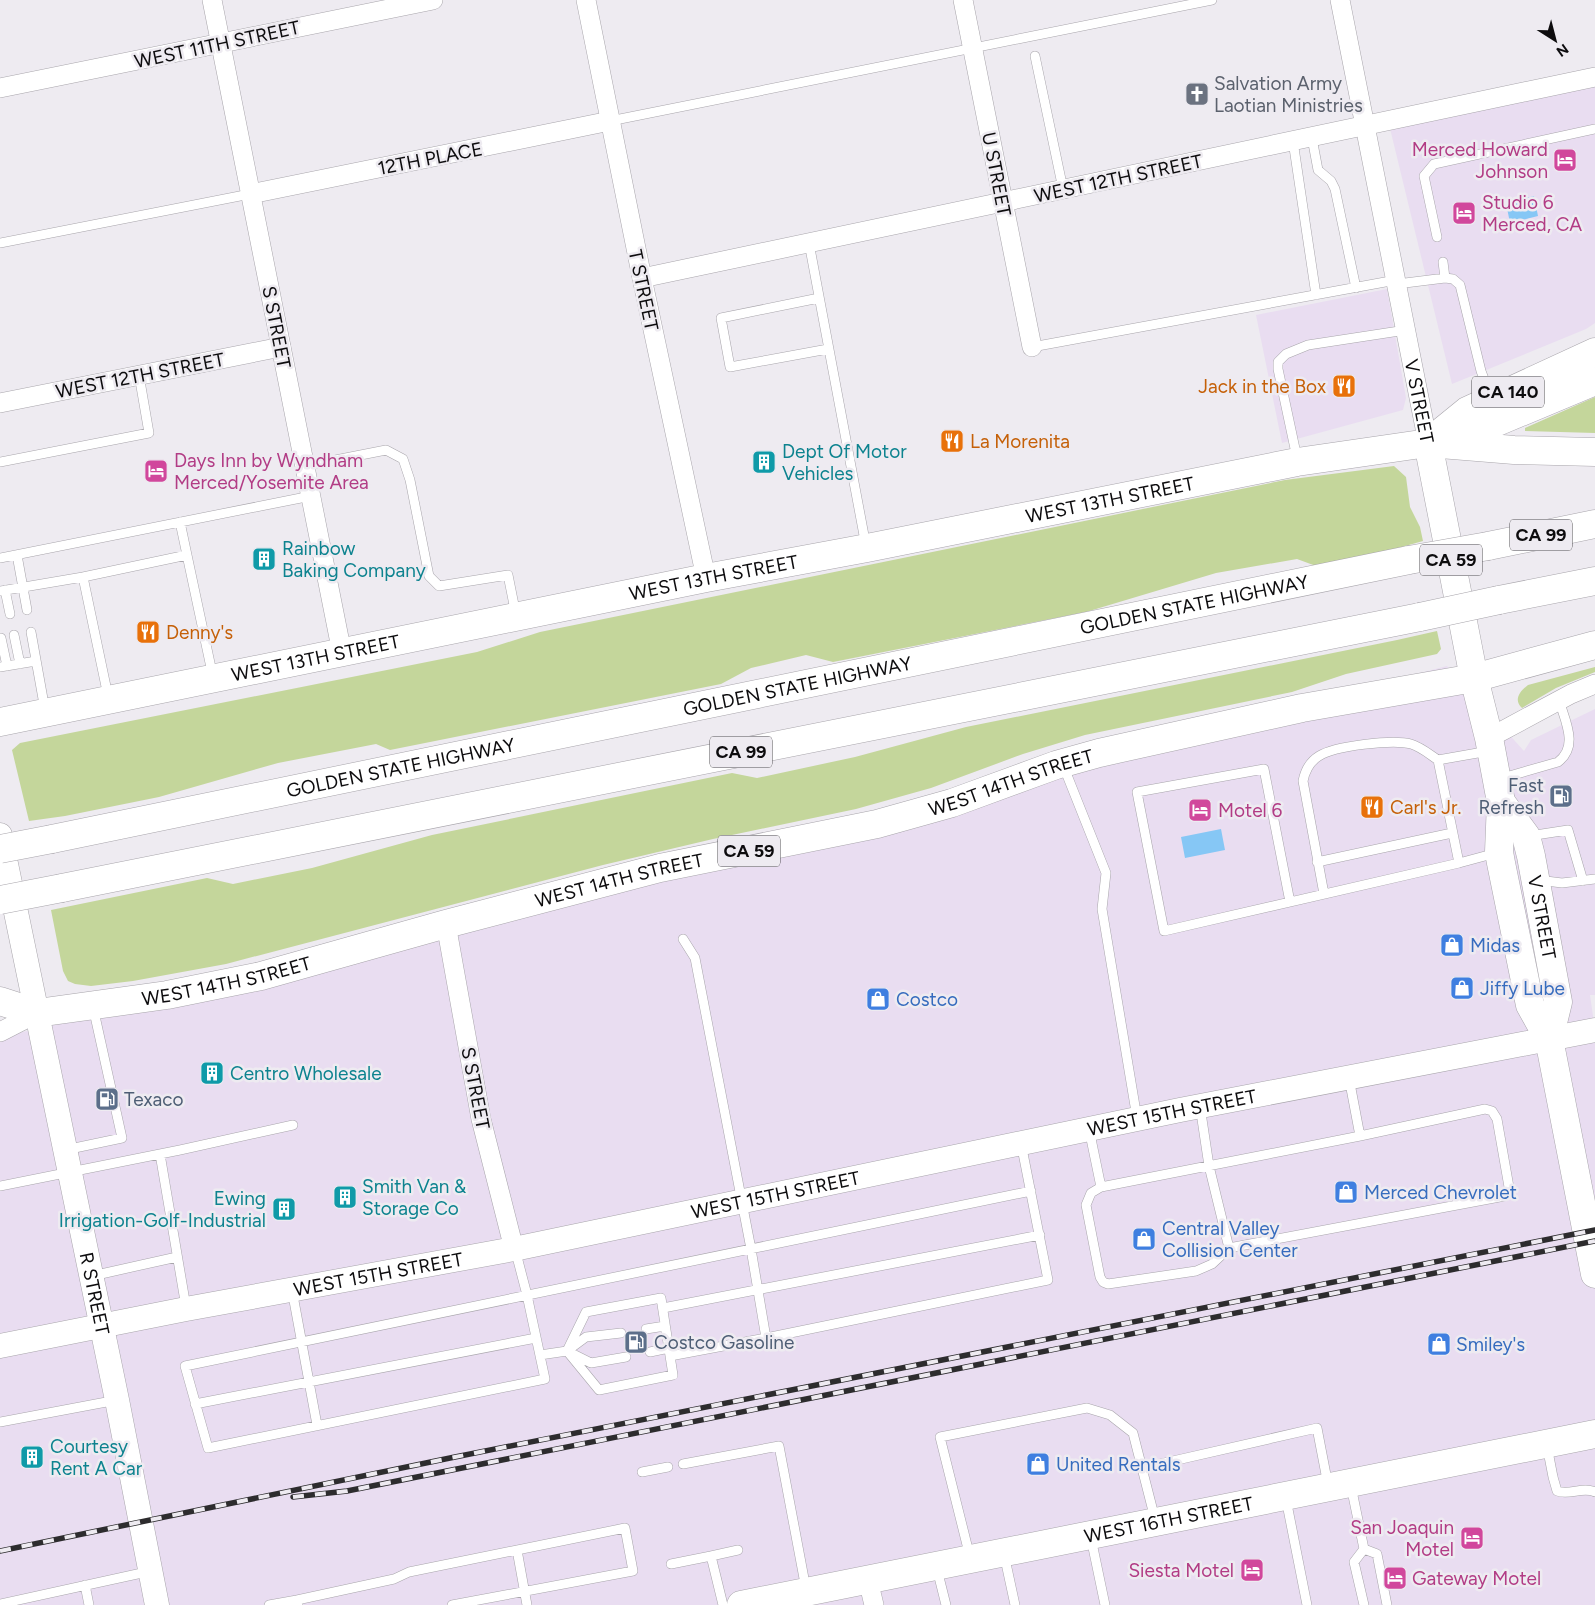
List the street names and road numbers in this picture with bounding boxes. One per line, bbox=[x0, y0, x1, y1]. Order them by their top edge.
street label: WEST 11TH STREET bbox=[132, 16, 302, 73]
street label: U STREET bbox=[977, 130, 1016, 219]
street label: 12TH PLACE bbox=[376, 137, 484, 180]
street label: WEST 12TH STREET bbox=[1032, 149, 1205, 208]
street label: T STREET bbox=[624, 248, 663, 333]
street label: S STREET bbox=[257, 284, 296, 371]
street label: WEST 12TH STREET bbox=[54, 348, 227, 403]
street label: V STREET bbox=[1400, 357, 1439, 446]
road number: CA 140 bbox=[1472, 377, 1544, 408]
street label: WEST 13TH STREET bbox=[1024, 472, 1197, 528]
road number: CA 99 bbox=[1510, 520, 1572, 550]
road number: CA 59 bbox=[1420, 544, 1482, 576]
street label: WEST 13TH STREET bbox=[627, 550, 800, 605]
street label: GOLDEN STATE HIGHWAY bbox=[1078, 570, 1311, 639]
street label: WEST 13TH STREET bbox=[229, 630, 402, 687]
street label: GOLDEN STATE HIGHWAY bbox=[681, 651, 914, 721]
street label: GOLDEN STATE HIGHWAY bbox=[285, 733, 518, 802]
road number: CA 99 bbox=[710, 736, 772, 768]
street label: WEST 14TH STREET bbox=[926, 744, 1096, 821]
road number: CA 59 bbox=[718, 836, 780, 866]
street label: WEST 14TH STREET bbox=[533, 848, 706, 912]
street label: V STREET bbox=[1523, 873, 1561, 962]
street label: WEST 14TH STREET bbox=[140, 951, 314, 1010]
street label: S STREET bbox=[456, 1045, 495, 1132]
street label: WEST 15TH STREET bbox=[1085, 1084, 1259, 1141]
street label: WEST 15TH STREET bbox=[689, 1166, 862, 1224]
street label: WEST 15TH STREET bbox=[292, 1247, 465, 1301]
street label: R STREET bbox=[75, 1250, 114, 1337]
street label: WEST 16TH STREET bbox=[1082, 1492, 1255, 1548]

